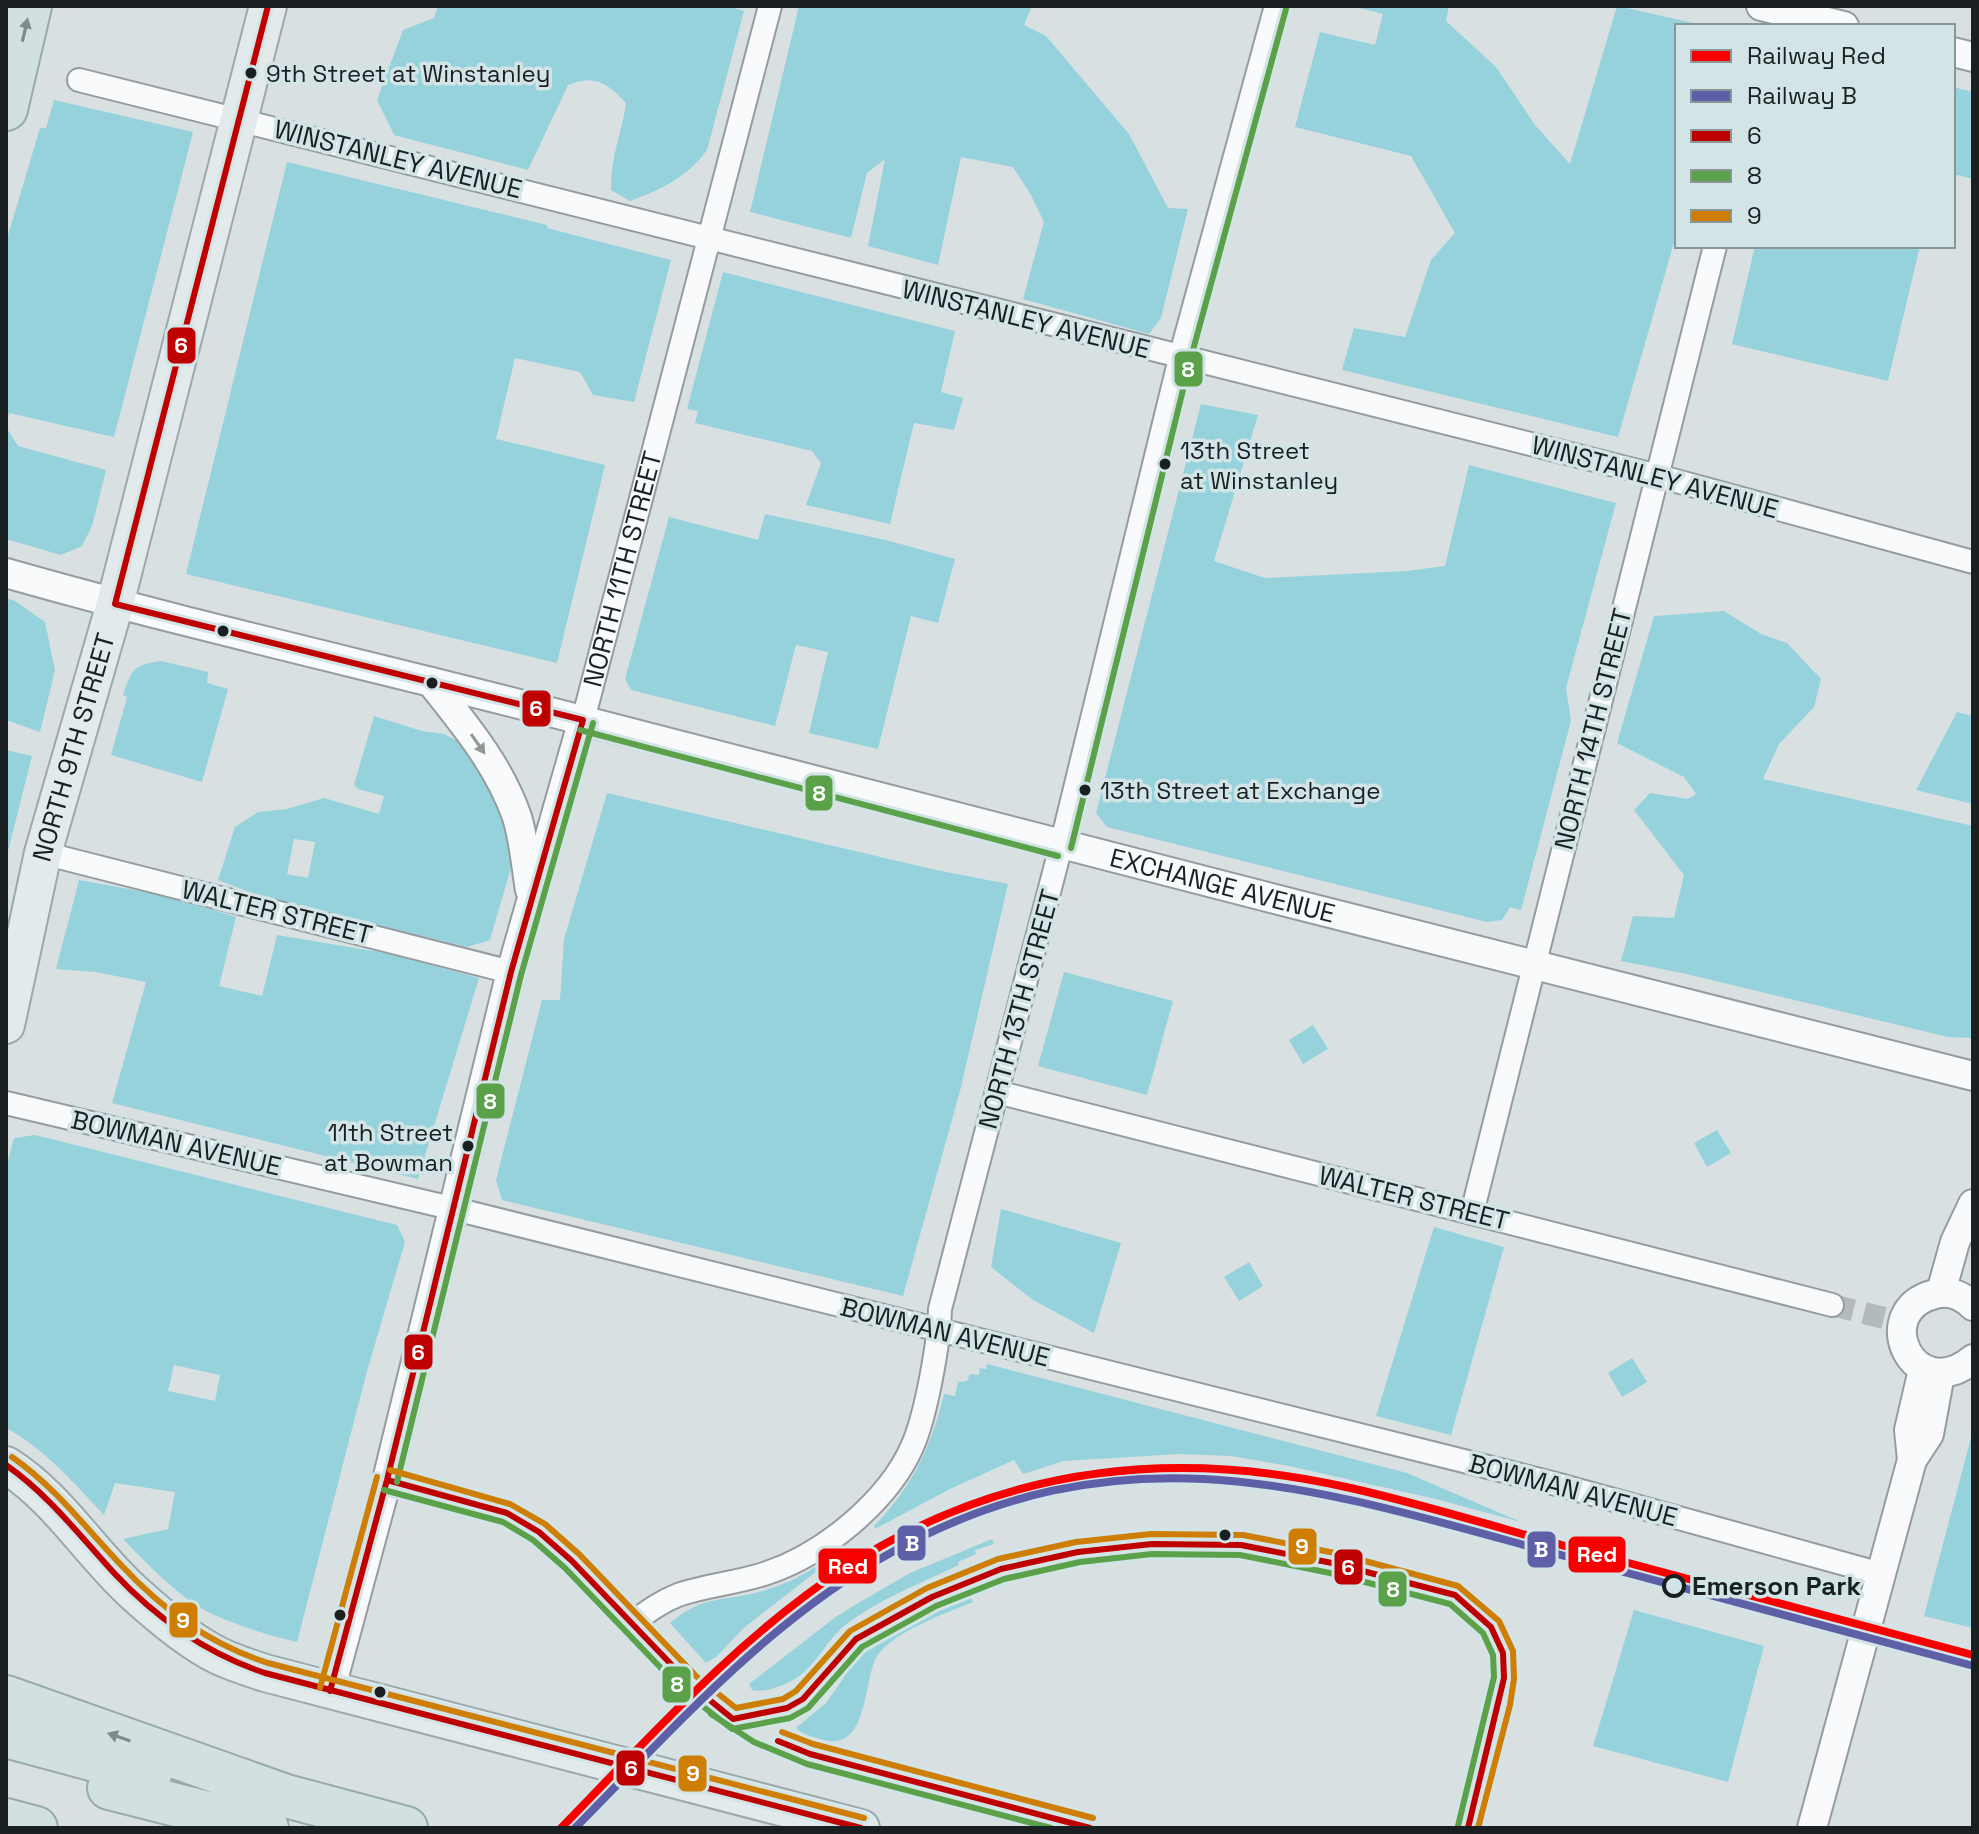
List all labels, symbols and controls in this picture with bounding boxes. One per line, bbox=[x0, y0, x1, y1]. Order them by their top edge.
one-way arrow bbox=[19, 17, 32, 42]
legend bbox=[1675, 24, 1955, 248]
text: Railway Red bbox=[1747, 40, 1886, 71]
place label: 9th Street at Winstanley bbox=[266, 58, 550, 89]
marker: 9th Street at Winstanley bbox=[243, 65, 259, 81]
text: Railway B bbox=[1747, 80, 1857, 111]
street label: WINSTANLEY AVENUE bbox=[271, 112, 525, 206]
text: 6 bbox=[1747, 120, 1762, 151]
text: 8 bbox=[1747, 160, 1762, 191]
text: 9 bbox=[1747, 200, 1762, 231]
street label: WINSTANLEY AVENUE bbox=[899, 272, 1153, 366]
line badge: 6 bbox=[166, 326, 197, 365]
text: 6 bbox=[174, 331, 188, 359]
line badge: 8 bbox=[1173, 350, 1204, 388]
text: 8 bbox=[1181, 355, 1195, 383]
street label: WINSTANLEY AVENUE bbox=[1528, 428, 1782, 526]
place label: 13th Street at Winstanley bbox=[1180, 435, 1338, 496]
street label: NORTH 11TH STREET bbox=[575, 448, 670, 690]
marker: 13th Street at Winstanley bbox=[1157, 456, 1173, 472]
street label: NORTH 14TH STREET bbox=[1547, 605, 1639, 853]
unlabelled marker bbox=[215, 623, 231, 639]
street label: NORTH 9TH STREET bbox=[24, 629, 123, 865]
unlabelled marker bbox=[424, 675, 440, 691]
line badge: 6 bbox=[521, 689, 552, 728]
text: 6 bbox=[529, 694, 543, 722]
one-way arrow bbox=[470, 733, 486, 755]
line badge: 8 bbox=[804, 774, 834, 812]
place label: 13th Street at Exchange bbox=[1100, 775, 1380, 806]
text: 8 bbox=[812, 779, 826, 807]
marker: 13th Street at Exchange bbox=[1077, 782, 1093, 798]
street label: EXCHANGE AVENUE bbox=[1106, 840, 1339, 931]
street label: WALTER STREET bbox=[178, 872, 376, 952]
street label: NORTH 13TH STREET bbox=[971, 885, 1067, 1133]
line badge: 8 bbox=[475, 1082, 506, 1120]
text: 8 bbox=[483, 1087, 497, 1115]
street label: BOWMAN AVENUE bbox=[68, 1102, 284, 1184]
place label: 11th Street at Bowman bbox=[324, 1117, 453, 1178]
marker: 11th Street at Bowman bbox=[460, 1138, 476, 1154]
street label: WALTER STREET bbox=[1315, 1158, 1513, 1238]
street label: BOWMAN AVENUE bbox=[837, 1290, 1053, 1374]
line badge: 6 bbox=[403, 1333, 434, 1371]
text: 6 bbox=[411, 1338, 425, 1366]
street label: BOWMAN AVENUE bbox=[1465, 1446, 1681, 1534]
line badge: B bbox=[896, 1524, 927, 1562]
unlabelled marker bbox=[1217, 1527, 1233, 1543]
line badge: 9 bbox=[1287, 1527, 1318, 1566]
text: B bbox=[905, 1529, 919, 1557]
line badge: B bbox=[1526, 1530, 1557, 1569]
text: 9 bbox=[1295, 1532, 1309, 1560]
text: B bbox=[1534, 1535, 1548, 1563]
line badge: Red bbox=[1567, 1535, 1627, 1574]
text: Red bbox=[1577, 1540, 1617, 1568]
line badge: Red bbox=[817, 1547, 878, 1585]
line badge: 6 bbox=[1333, 1548, 1364, 1586]
text: Red bbox=[828, 1552, 868, 1580]
text: 6 bbox=[1341, 1553, 1355, 1581]
place label: Emerson Park bbox=[1692, 1569, 1862, 1603]
line badge: 8 bbox=[1377, 1570, 1408, 1608]
text: 8 bbox=[1386, 1575, 1400, 1603]
marker: Emerson Park bbox=[1663, 1575, 1685, 1597]
line badge: 9 bbox=[168, 1601, 199, 1639]
text: 9 bbox=[176, 1606, 190, 1634]
unlabelled marker bbox=[332, 1607, 348, 1623]
line badge: 8 bbox=[661, 1665, 692, 1704]
text: 8 bbox=[670, 1670, 684, 1698]
unlabelled marker bbox=[372, 1684, 388, 1700]
one-way arrow bbox=[107, 1730, 131, 1743]
line badge: 6 bbox=[615, 1749, 646, 1787]
text: 6 bbox=[624, 1754, 638, 1782]
line badge: 9 bbox=[677, 1754, 708, 1793]
text: 9 bbox=[686, 1759, 700, 1787]

